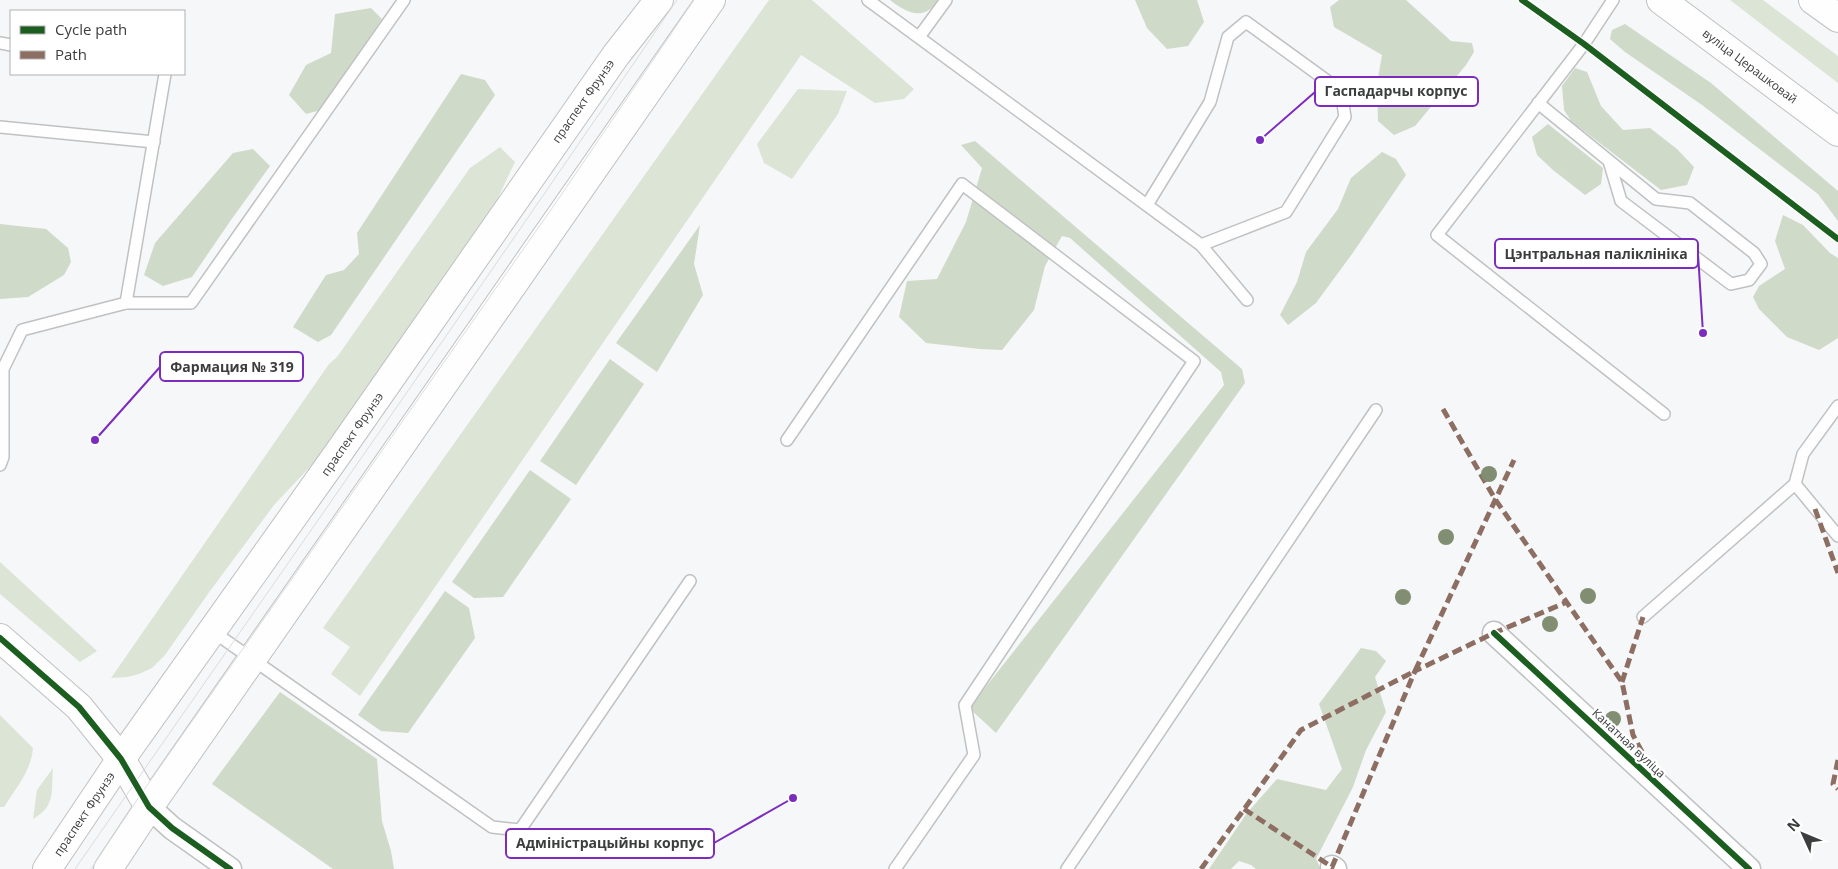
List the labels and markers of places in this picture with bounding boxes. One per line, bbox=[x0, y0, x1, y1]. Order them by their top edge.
callout: Гаспадарчы корпус bbox=[1315, 77, 1478, 106]
callout: Цэнтральная паліклініка bbox=[1495, 239, 1698, 268]
callout: Фармация № 319 bbox=[160, 352, 303, 381]
callout: Адміністрацыйны корпус bbox=[506, 829, 714, 858]

